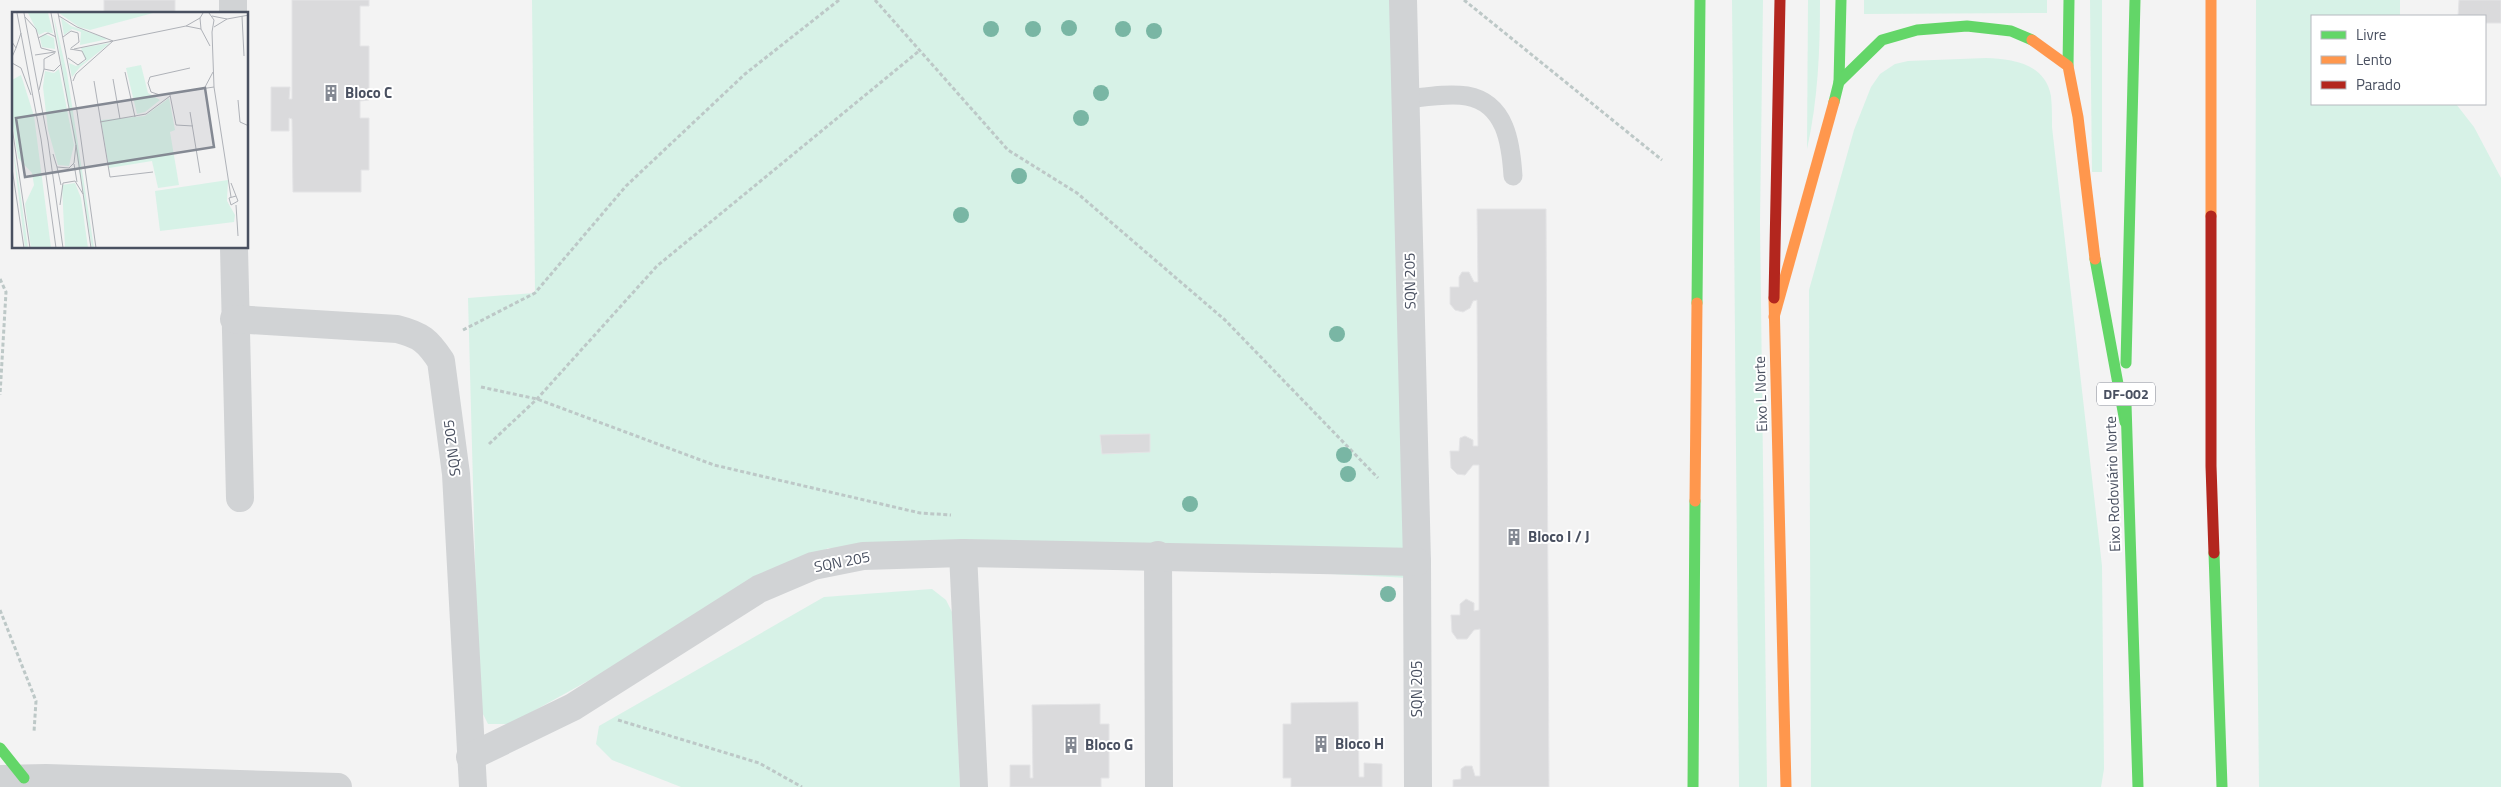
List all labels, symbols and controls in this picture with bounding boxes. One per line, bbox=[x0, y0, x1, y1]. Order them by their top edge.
inset map bbox=[12, 12, 249, 249]
legend bbox=[2311, 15, 2486, 105]
text: Livre bbox=[2356, 23, 2386, 46]
text: Lento bbox=[2356, 48, 2392, 71]
text: Parado bbox=[2356, 73, 2401, 96]
place label: Bloco C bbox=[345, 81, 392, 104]
building icon: Bloco C bbox=[321, 83, 341, 103]
street label: SQN 205 bbox=[1398, 252, 1421, 310]
street label: Eixo L Norte bbox=[1748, 356, 1773, 432]
road number: DF-002 bbox=[2097, 382, 2155, 406]
street label: Eixo Rodoviário Norte bbox=[2099, 416, 2126, 552]
street label: SQN 205 bbox=[437, 419, 466, 478]
place label: Bloco I / J bbox=[1528, 525, 1590, 548]
building icon: Bloco I / J bbox=[1504, 527, 1524, 547]
street label: SQN 205 bbox=[812, 545, 872, 578]
street label: SQN 205 bbox=[1405, 661, 1428, 717]
place label: Bloco H bbox=[1335, 732, 1384, 755]
place label: Bloco G bbox=[1085, 733, 1133, 756]
building icon: Bloco H bbox=[1311, 734, 1331, 754]
building icon: Bloco G bbox=[1061, 735, 1081, 755]

